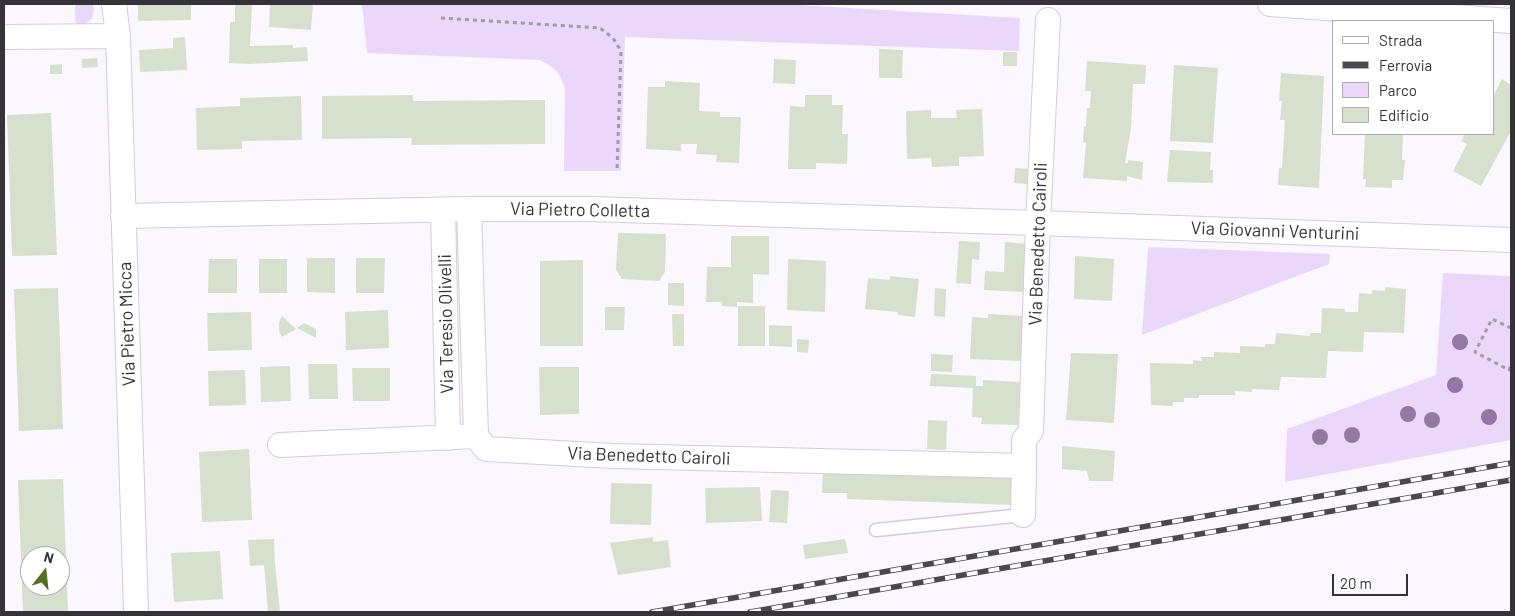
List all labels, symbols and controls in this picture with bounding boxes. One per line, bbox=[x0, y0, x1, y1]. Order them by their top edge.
legend bbox=[1332, 20, 1495, 135]
text: Strada bbox=[1379, 31, 1422, 49]
text: Ferrovia bbox=[1379, 56, 1432, 74]
text: Parco bbox=[1379, 81, 1417, 99]
text: Edificio bbox=[1379, 106, 1429, 124]
street label: Via Benedetto Cairoli bbox=[1024, 162, 1052, 326]
street label: Via Pietro Colletta bbox=[510, 198, 650, 222]
street label: Via Giovanni Venturini bbox=[1190, 217, 1360, 245]
street label: Via Teresio Olivelli bbox=[434, 254, 458, 394]
street label: Via Pietro Micca bbox=[114, 261, 140, 387]
street label: Via Benedetto Cairoli bbox=[567, 442, 731, 470]
north arrow bbox=[20, 546, 70, 596]
text: N bbox=[42, 548, 56, 567]
scale bar bbox=[1335, 564, 1411, 596]
text: 20 m bbox=[1340, 574, 1372, 592]

